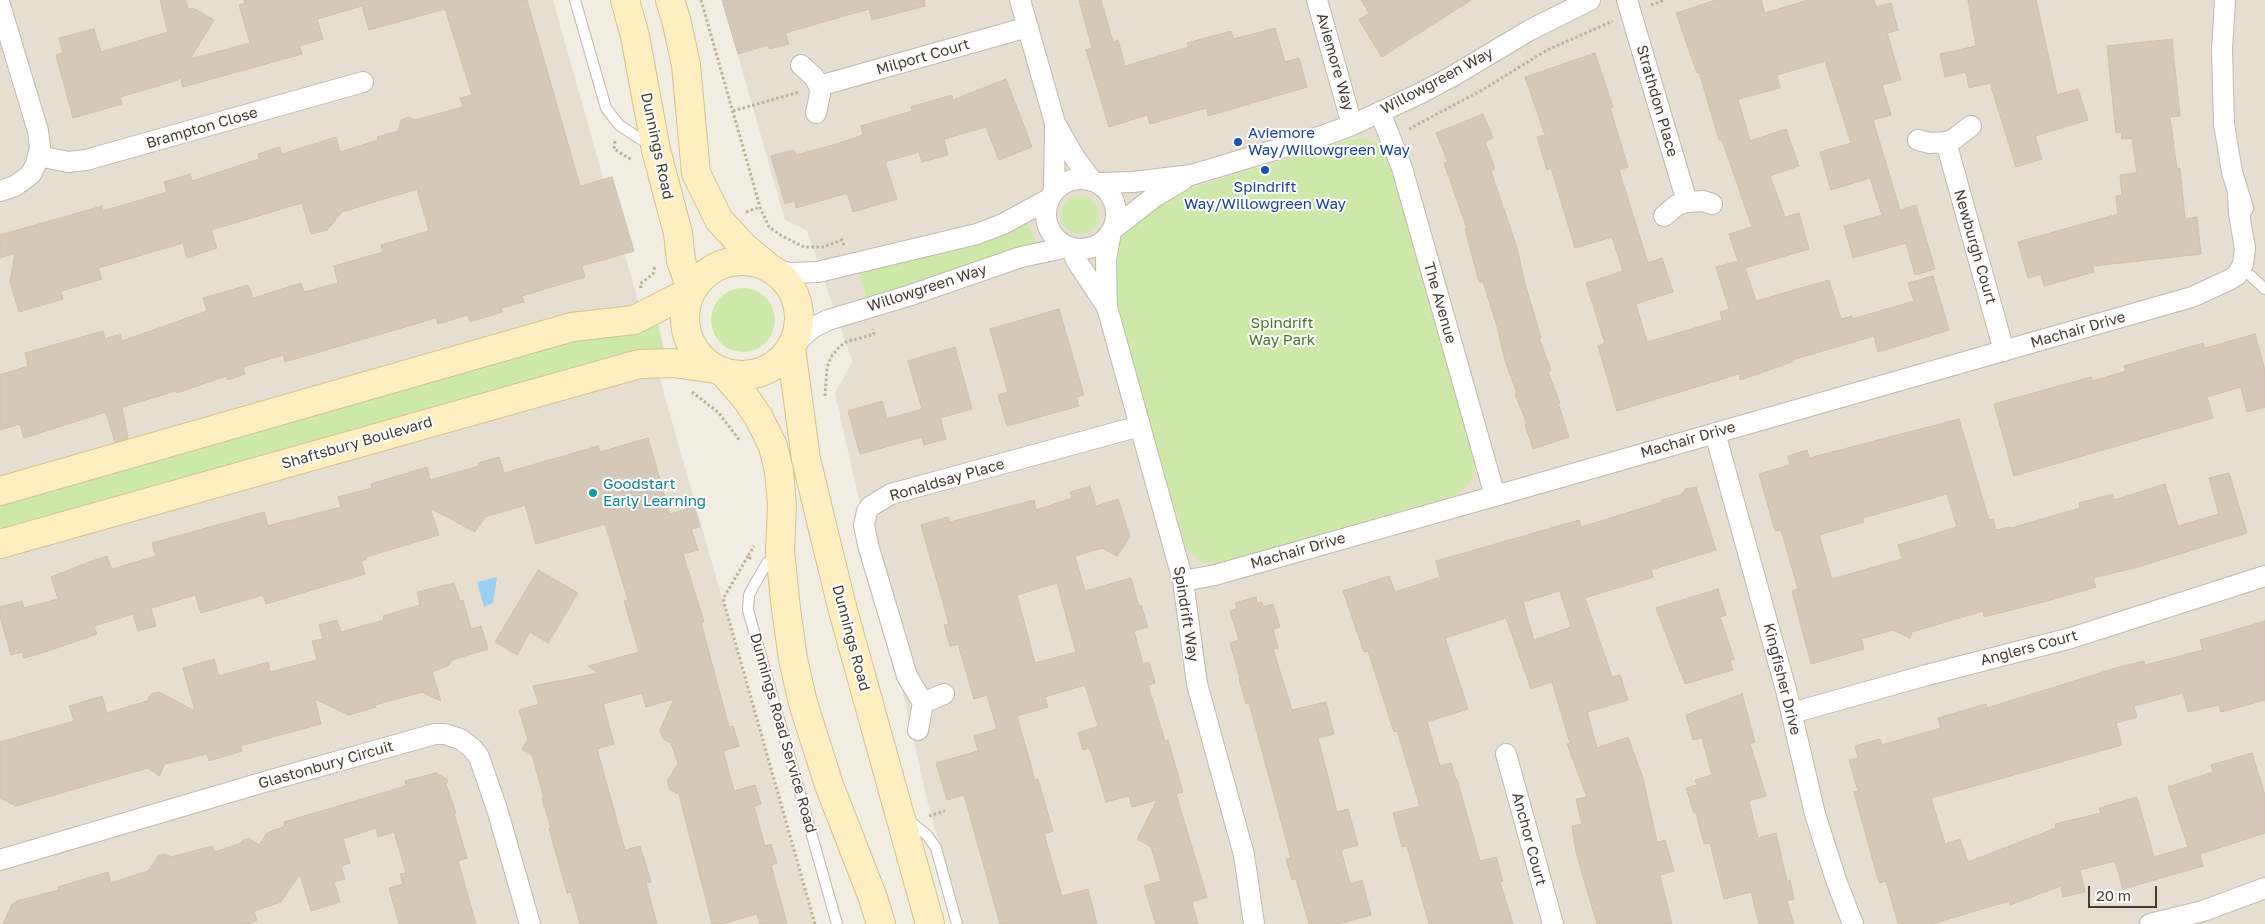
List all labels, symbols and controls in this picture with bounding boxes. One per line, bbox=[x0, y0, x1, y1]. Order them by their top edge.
street label: Aviemore Way bbox=[1312, 11, 1358, 113]
street label: Milport Court bbox=[874, 35, 972, 79]
street label: Strathdon Place bbox=[1632, 43, 1682, 159]
street label: Willowgreen Way bbox=[1378, 44, 1496, 118]
street label: Dunnings Road bbox=[637, 91, 677, 201]
street label: Brampton Close bbox=[144, 103, 260, 153]
place label: Aviemore Way/Willowgreen Way bbox=[1248, 124, 1410, 159]
marker: Aviemore Way/Willowgreen Way bbox=[1232, 136, 1244, 148]
marker: Spindrift Way/Willowgreen Way bbox=[1259, 164, 1271, 176]
place label: Spindrift Way/Willowgreen Way bbox=[1184, 178, 1346, 213]
street label: Newburgh Court bbox=[1950, 187, 2000, 307]
street label: Willowgreen Way bbox=[865, 260, 989, 316]
street label: The Avenue bbox=[1420, 260, 1460, 346]
street label: Machair Drive bbox=[2028, 308, 2128, 352]
park label: Spindrift Way Park bbox=[1249, 314, 1315, 349]
street label: Shaftsbury Boulevard bbox=[279, 413, 435, 473]
street label: Machair Drive bbox=[1638, 418, 1738, 462]
street label: Ronaldsay Place bbox=[887, 455, 1007, 505]
place label: Goodstart Early Learning bbox=[603, 475, 706, 510]
marker: Goodstart Early Learning bbox=[587, 487, 599, 499]
street label: Machair Drive bbox=[1248, 529, 1348, 573]
street label: Spindrift Way bbox=[1170, 565, 1202, 663]
street label: Dunnings Road bbox=[828, 583, 874, 693]
street label: Kingfisher Drive bbox=[1759, 621, 1805, 737]
street label: Anglers Court bbox=[1978, 626, 2080, 670]
street label: Dunnings Road Service Road bbox=[746, 631, 820, 835]
street label: Glastonbury Circuit bbox=[256, 737, 396, 793]
street label: Anchor Court bbox=[1508, 790, 1550, 888]
scale bar bbox=[2090, 876, 2159, 908]
text: 20 m bbox=[2096, 886, 2131, 904]

